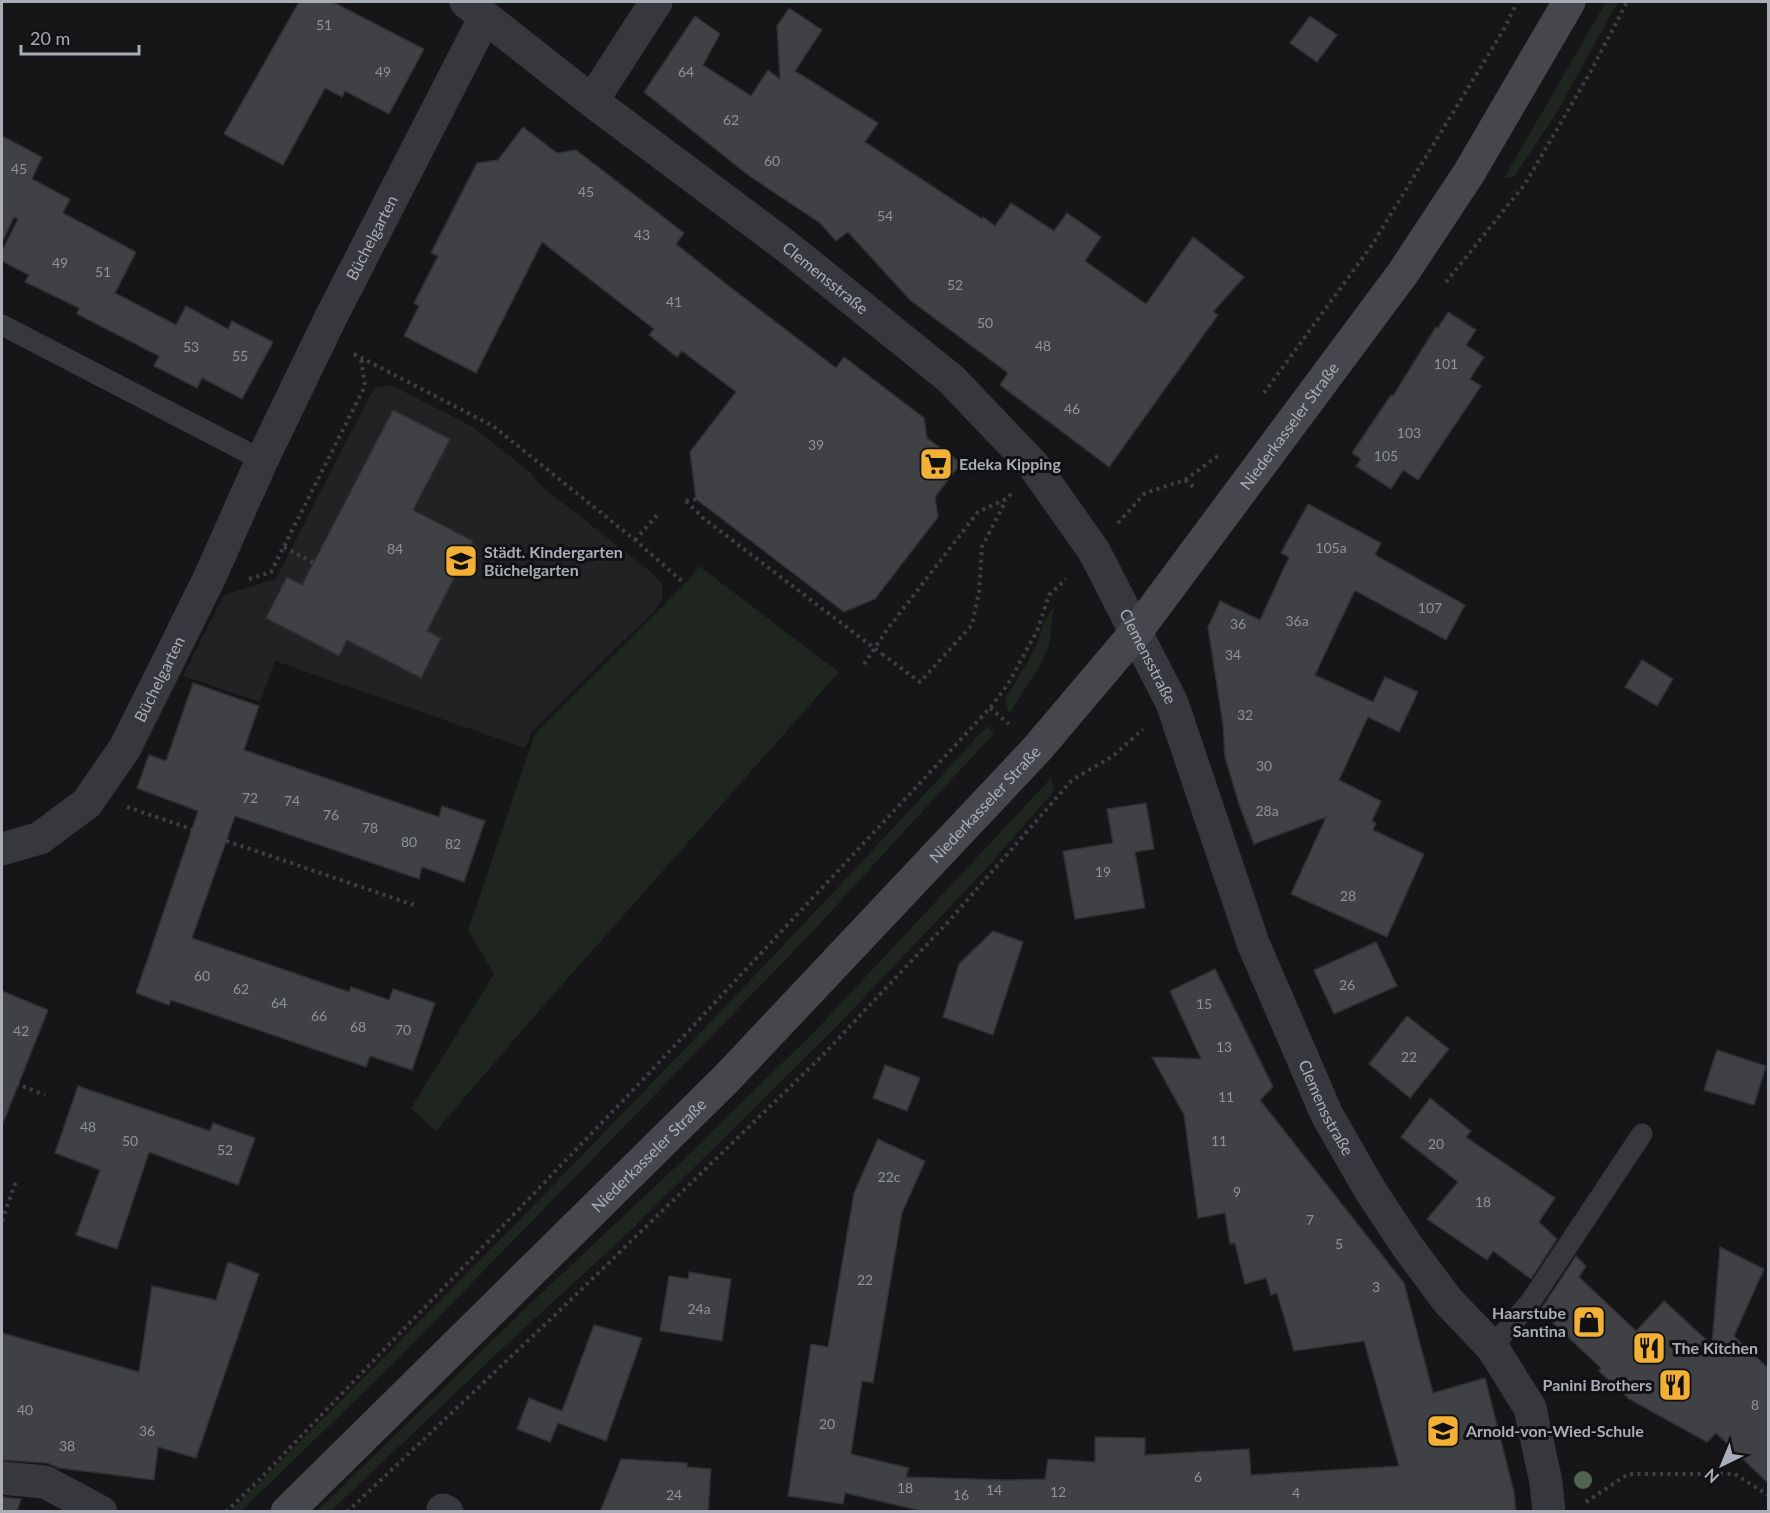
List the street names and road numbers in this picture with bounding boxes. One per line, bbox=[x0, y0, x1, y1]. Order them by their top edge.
street label: Büchelgarten bbox=[342, 192, 401, 283]
street label: Clemensstraße bbox=[779, 237, 872, 318]
street label: Niederkasseler Straße bbox=[1235, 359, 1342, 493]
street label: Clemensstraße bbox=[1116, 605, 1181, 707]
street label: Büchelgarten bbox=[130, 633, 188, 725]
street label: Niederkasseler Straße bbox=[925, 742, 1044, 866]
street label: Clemensstraße bbox=[1295, 1057, 1358, 1159]
street label: Niederkasseler Straße bbox=[587, 1094, 710, 1216]

